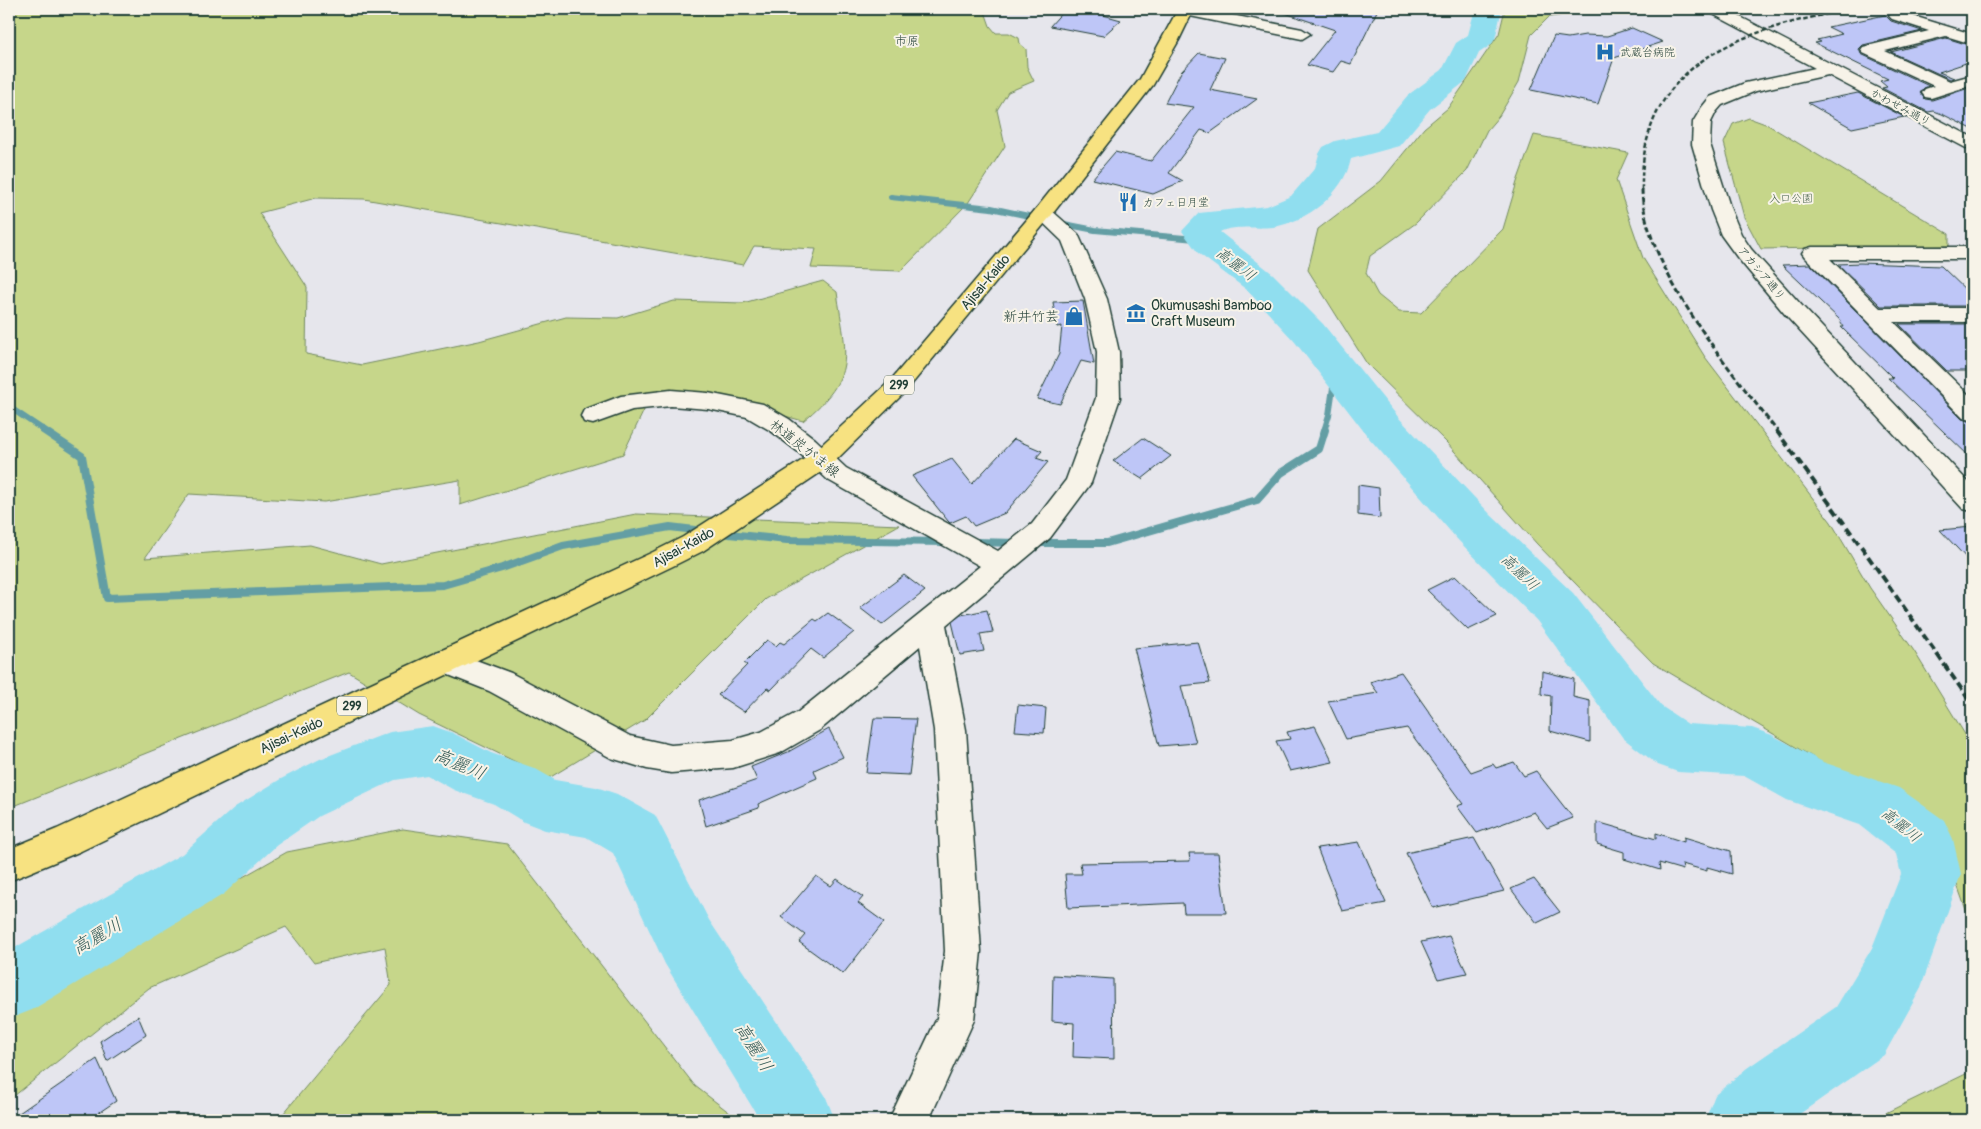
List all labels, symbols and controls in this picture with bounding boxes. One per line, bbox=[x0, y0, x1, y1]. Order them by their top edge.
district label: 市原 bbox=[895, 34, 919, 49]
hospital icon: 武蔵台病院 bbox=[1594, 41, 1616, 63]
place label: 武蔵台病院 bbox=[1620, 46, 1675, 59]
street label: かわせみ通り bbox=[1869, 86, 1933, 129]
restaurant icon: カフェ日月堂 bbox=[1117, 191, 1139, 213]
park label: 入口公園 bbox=[1769, 192, 1813, 205]
place label: カフェ日月堂 bbox=[1143, 196, 1209, 209]
water label: 高麗川 bbox=[1212, 243, 1259, 286]
street label: アカシア通り bbox=[1735, 244, 1788, 303]
street label: Ajisai-Kaido bbox=[957, 251, 1014, 314]
place label: Okumusashi Bamboo Craft Museum bbox=[1151, 297, 1272, 330]
museum icon: Okumusashi Bamboo Craft Museum bbox=[1125, 302, 1147, 324]
shop icon: 新井竹芸 bbox=[1063, 305, 1085, 327]
place label: 新井竹芸 bbox=[1003, 308, 1059, 325]
road number: 299 bbox=[884, 376, 914, 394]
street label: 林道炭がま線 bbox=[766, 416, 843, 481]
street label: Ajisai-Kaido bbox=[650, 523, 717, 571]
water label: 高麗川 bbox=[1497, 550, 1542, 595]
road number: 299 bbox=[337, 696, 367, 716]
street label: Ajisai-Kaido bbox=[257, 713, 326, 757]
water label: 高麗川 bbox=[430, 743, 489, 786]
water label: 高麗川 bbox=[1877, 804, 1924, 847]
water label: 高麗川 bbox=[68, 913, 126, 960]
water label: 高麗川 bbox=[730, 1018, 778, 1076]

